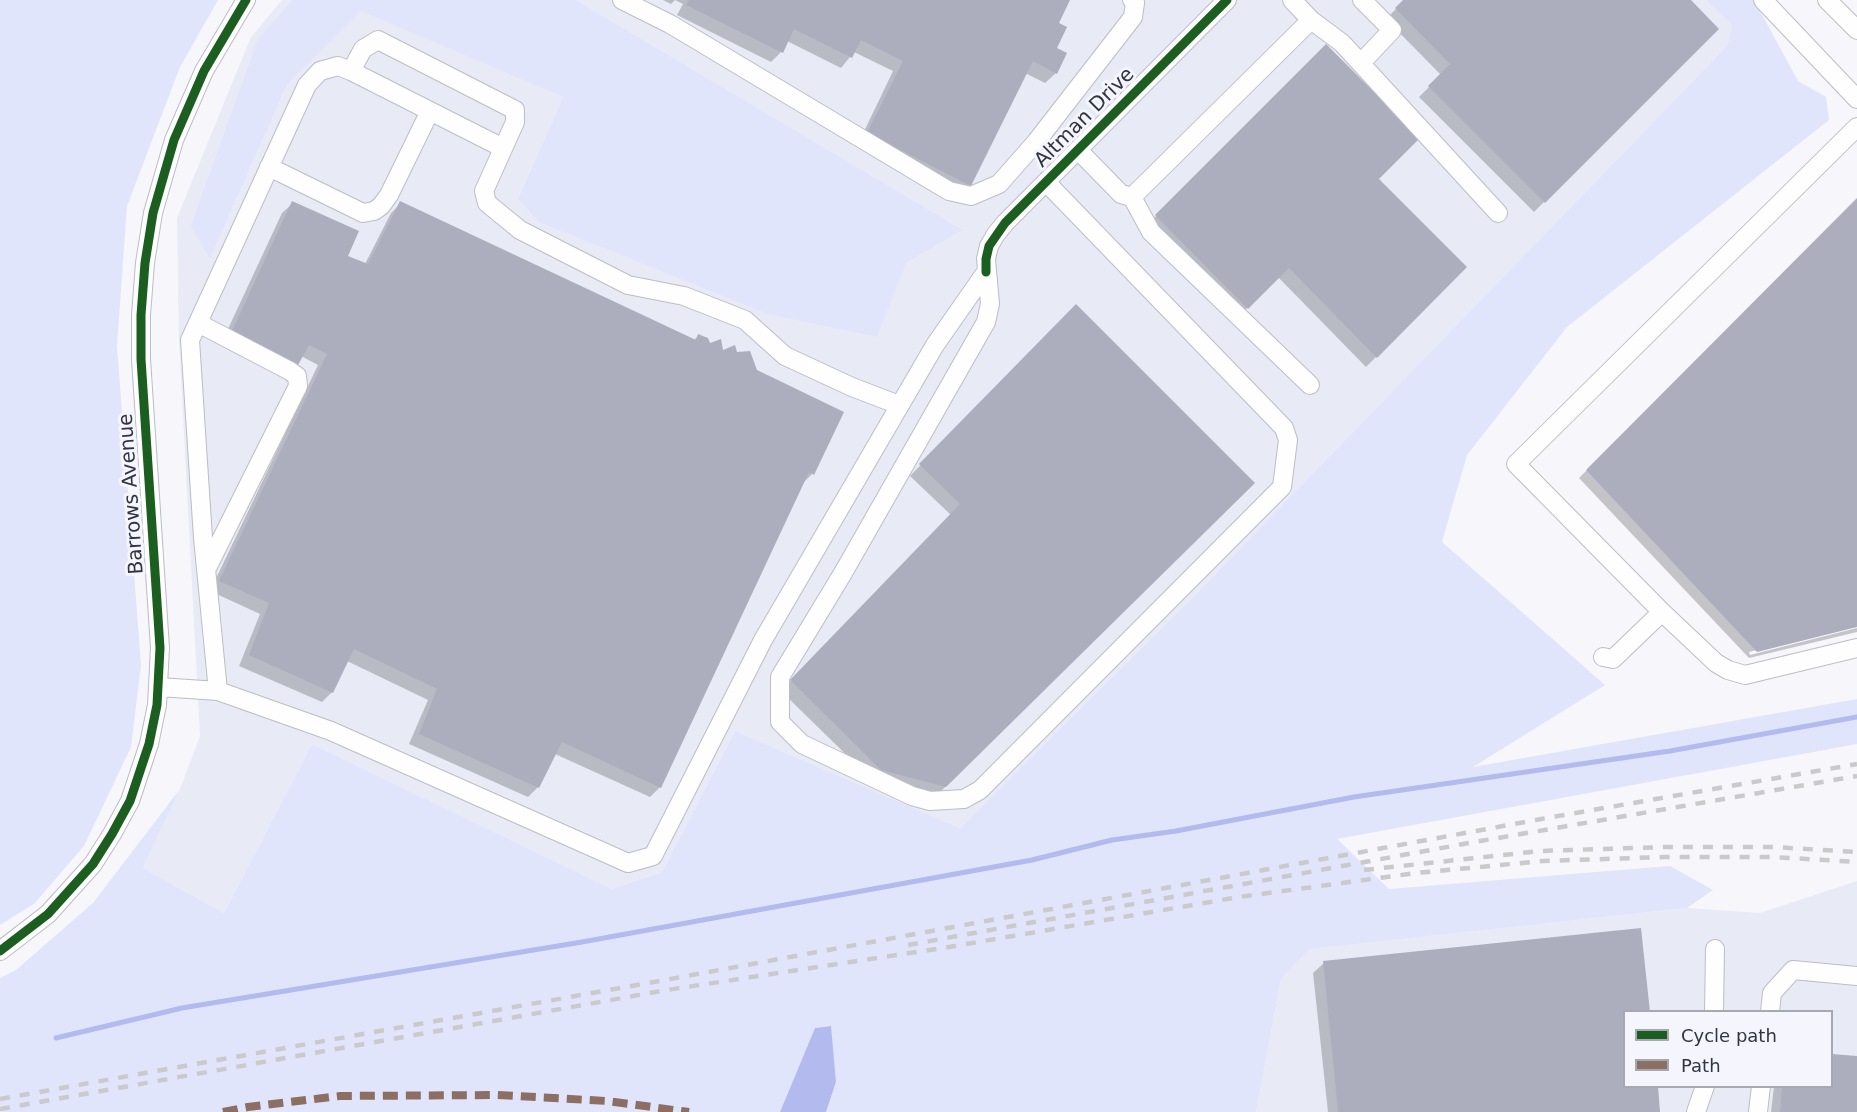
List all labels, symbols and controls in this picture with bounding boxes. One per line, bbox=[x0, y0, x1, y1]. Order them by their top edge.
street label: Altman Drive bbox=[1030, 63, 1140, 173]
street label: Barrows Avenue bbox=[114, 413, 150, 575]
legend bbox=[1623, 1010, 1833, 1088]
text: Cycle path bbox=[1681, 1025, 1777, 1046]
text: Path bbox=[1681, 1055, 1721, 1076]

